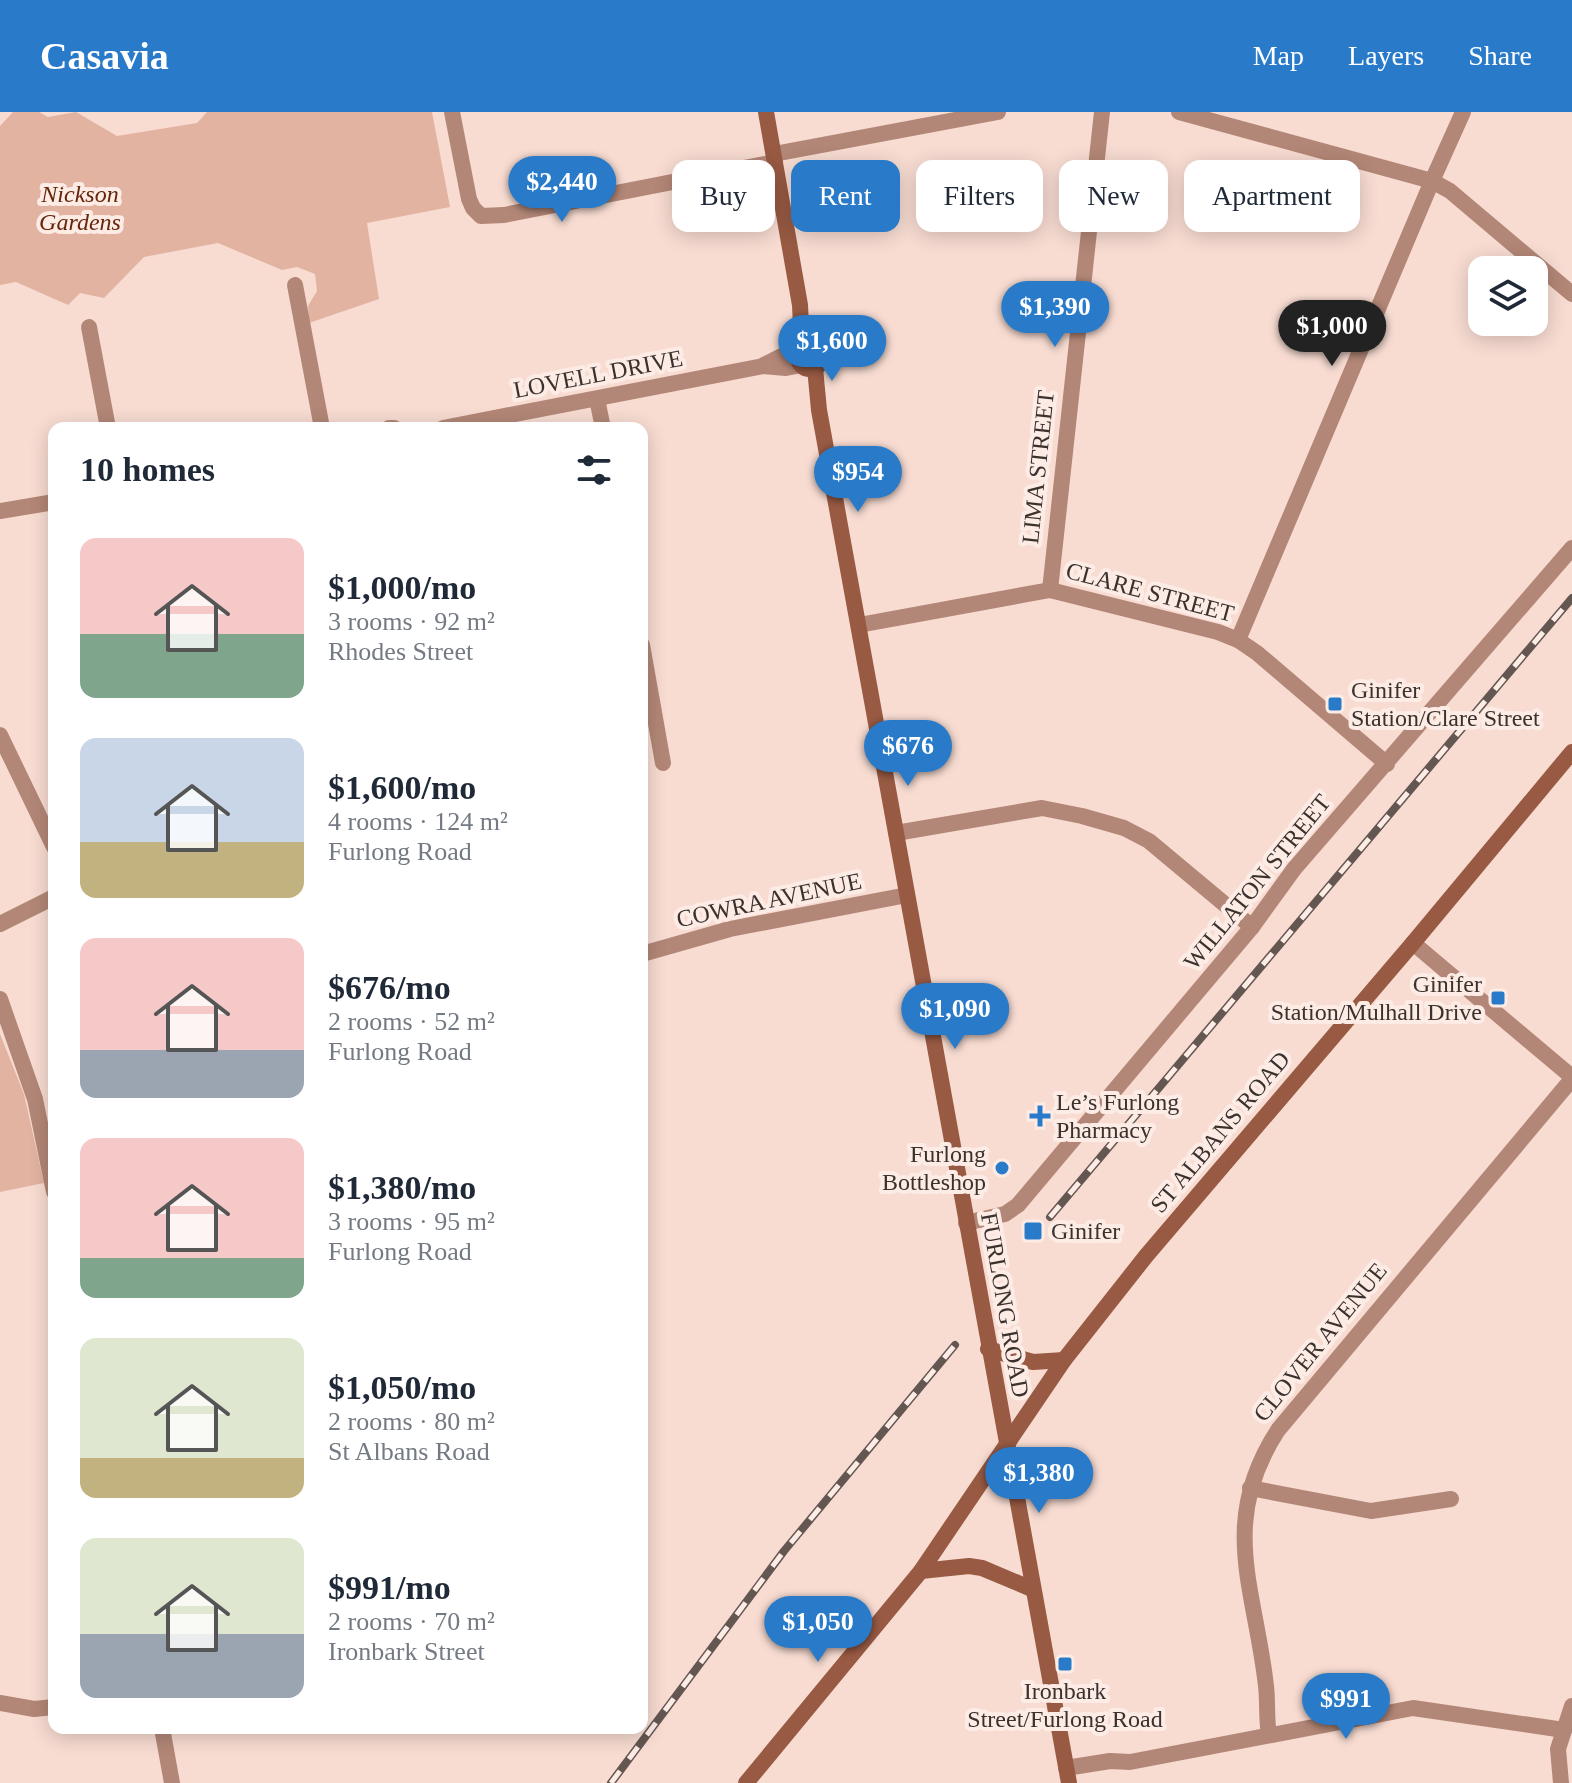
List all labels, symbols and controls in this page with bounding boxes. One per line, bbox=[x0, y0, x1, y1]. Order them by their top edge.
text: Casavia bbox=[40, 35, 169, 77]
text: Map bbox=[1253, 40, 1304, 71]
text: Layers bbox=[1348, 40, 1424, 71]
text: Share bbox=[1468, 40, 1532, 71]
pin: $2,440 bbox=[497, 156, 627, 224]
chip: Buy bbox=[672, 160, 775, 232]
chip: Rent bbox=[791, 160, 900, 232]
chip: Filters bbox=[916, 160, 1043, 232]
chip: New bbox=[1059, 160, 1168, 232]
chip: Apartment bbox=[1184, 160, 1360, 232]
text: $2,440 bbox=[526, 167, 598, 196]
park label: Nickson Gardens bbox=[39, 181, 121, 235]
map controls bbox=[1468, 256, 1548, 336]
button: layers bbox=[1468, 256, 1548, 336]
pin: $1,390 bbox=[990, 281, 1120, 349]
text: $1,390 bbox=[1019, 292, 1091, 321]
pin: $1,000 bbox=[1267, 300, 1397, 368]
text: $1,000 bbox=[1296, 311, 1368, 340]
pin: $1,600 bbox=[767, 315, 897, 383]
text: $1,600 bbox=[796, 326, 868, 355]
street label: LOVELL DRIVE bbox=[511, 345, 685, 403]
street label: LIMA STREET bbox=[1017, 389, 1059, 545]
pin: $954 bbox=[811, 446, 905, 514]
icon: filters bbox=[572, 448, 616, 492]
text: 10 homes bbox=[80, 451, 215, 488]
text: $954 bbox=[832, 457, 884, 486]
street label: CLARE STREET bbox=[1063, 557, 1237, 627]
text: $1,000/mo bbox=[328, 569, 476, 606]
icon: home bbox=[144, 570, 240, 666]
text: 3 rooms · 92 m² bbox=[328, 607, 495, 636]
text: Rhodes Street bbox=[328, 637, 473, 666]
place label: Ginifer Station/Clare Street bbox=[1351, 677, 1540, 731]
marker: Ginifer Station/Clare Street bbox=[1326, 695, 1344, 713]
pin: $676 bbox=[861, 720, 955, 788]
text: $676 bbox=[882, 731, 934, 760]
text: $1,600/mo bbox=[328, 769, 476, 806]
icon: home bbox=[144, 770, 240, 866]
street label: WILLATON STREET bbox=[1178, 789, 1336, 975]
text: 4 rooms · 124 m² bbox=[328, 807, 508, 836]
text: Furlong Road bbox=[328, 837, 472, 866]
street label: COWRA AVENUE bbox=[674, 868, 864, 932]
text: $676/mo bbox=[328, 969, 451, 1006]
icon: home bbox=[144, 970, 240, 1066]
place label: Ginifer Station/Mulhall Drive bbox=[1271, 971, 1482, 1025]
pin: $1,090 bbox=[890, 983, 1020, 1051]
marker: Ginifer Station/Mulhall Drive bbox=[1489, 989, 1507, 1007]
text: $1,090 bbox=[919, 994, 991, 1023]
text: 2 rooms · 52 m² bbox=[328, 1007, 495, 1036]
text: Furlong Road bbox=[328, 1037, 472, 1066]
street label: ST ALBANS ROAD bbox=[1145, 1046, 1295, 1218]
place label: Le’s Furlong Pharmacy bbox=[1056, 1089, 1179, 1143]
marker: Le’s Furlong Pharmacy bbox=[1031, 1107, 1049, 1125]
place label: Furlong Bottleshop bbox=[882, 1141, 986, 1195]
marker: Furlong Bottleshop bbox=[993, 1159, 1011, 1177]
text: $1,380/mo bbox=[328, 1169, 476, 1206]
icon: home bbox=[144, 1170, 240, 1266]
text: 3 rooms · 95 m² bbox=[328, 1207, 495, 1236]
street label: FURLONG ROAD bbox=[976, 1210, 1034, 1400]
place label: Ginifer bbox=[1051, 1218, 1120, 1244]
marker: Ginifer bbox=[1022, 1220, 1044, 1242]
text: Furlong Road bbox=[328, 1237, 472, 1266]
street label: CLOVER AVENUE bbox=[1248, 1258, 1392, 1426]
text: $1,050/mo bbox=[328, 1369, 476, 1406]
icon: home bbox=[144, 1370, 240, 1466]
text: 2 rooms · 80 m² bbox=[328, 1407, 495, 1436]
text: St Albans Road bbox=[328, 1437, 490, 1466]
pin: $1,380 bbox=[974, 1447, 1104, 1515]
text: $1,380 bbox=[1003, 1458, 1075, 1487]
text: $991/mo bbox=[328, 1569, 451, 1606]
icon: home bbox=[144, 1570, 240, 1666]
pin: $1,050 bbox=[753, 1596, 883, 1664]
text: 2 rooms · 70 m² bbox=[328, 1607, 495, 1636]
text: $1,050 bbox=[782, 1607, 854, 1636]
text: Ironbark Street bbox=[328, 1637, 485, 1666]
marker: Ironbark Street/Furlong Road bbox=[1056, 1655, 1074, 1673]
pin: $991 bbox=[1299, 1673, 1393, 1741]
place label: Ironbark Street/Furlong Road bbox=[967, 1678, 1163, 1732]
text: $991 bbox=[1320, 1684, 1372, 1713]

